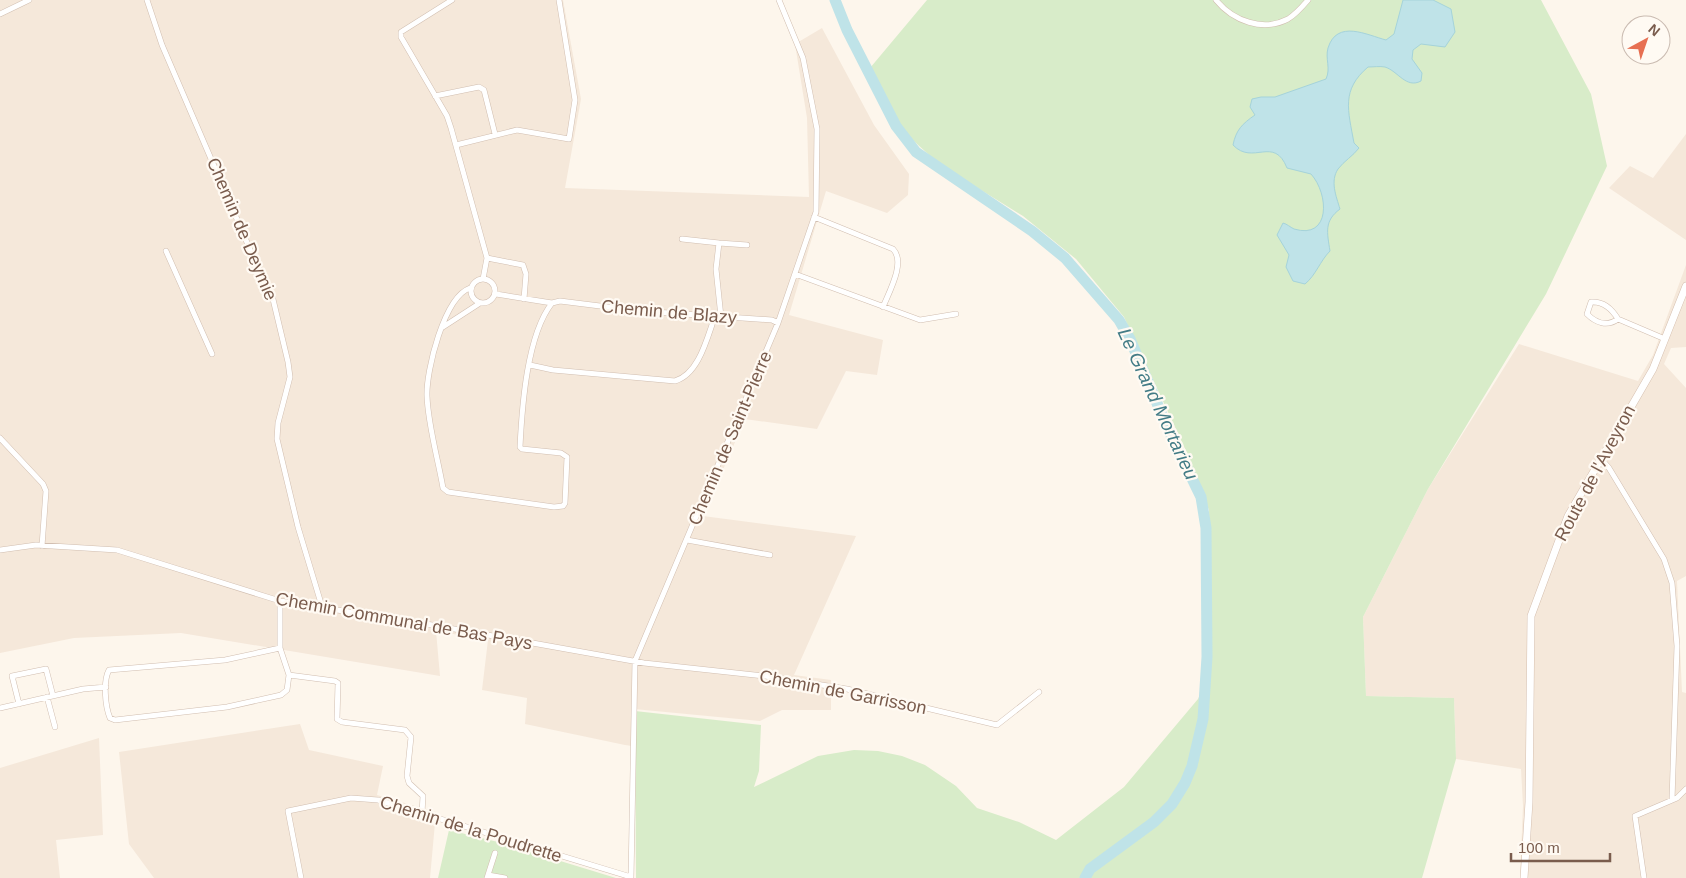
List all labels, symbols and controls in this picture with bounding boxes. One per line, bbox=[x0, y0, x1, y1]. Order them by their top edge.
north arrow bbox=[1621, 15, 1671, 65]
text: N bbox=[1645, 21, 1663, 39]
street label: Chemin de Deymie bbox=[203, 155, 281, 303]
street label: Chemin de Blazy bbox=[600, 296, 738, 328]
water label: Le Grand Mortarieu bbox=[1114, 325, 1203, 483]
street label: Chemin de Saint-Pierre bbox=[684, 348, 776, 528]
street label: Route de l'Aveyron bbox=[1551, 402, 1639, 544]
street label: Chemin Communal de Bas Pays bbox=[274, 589, 534, 653]
street label: Chemin de Garrisson bbox=[758, 666, 928, 718]
street label: Chemin de la Poudrette bbox=[378, 792, 564, 866]
scale bar bbox=[1511, 830, 1610, 862]
text: 100 m bbox=[1518, 839, 1560, 856]

